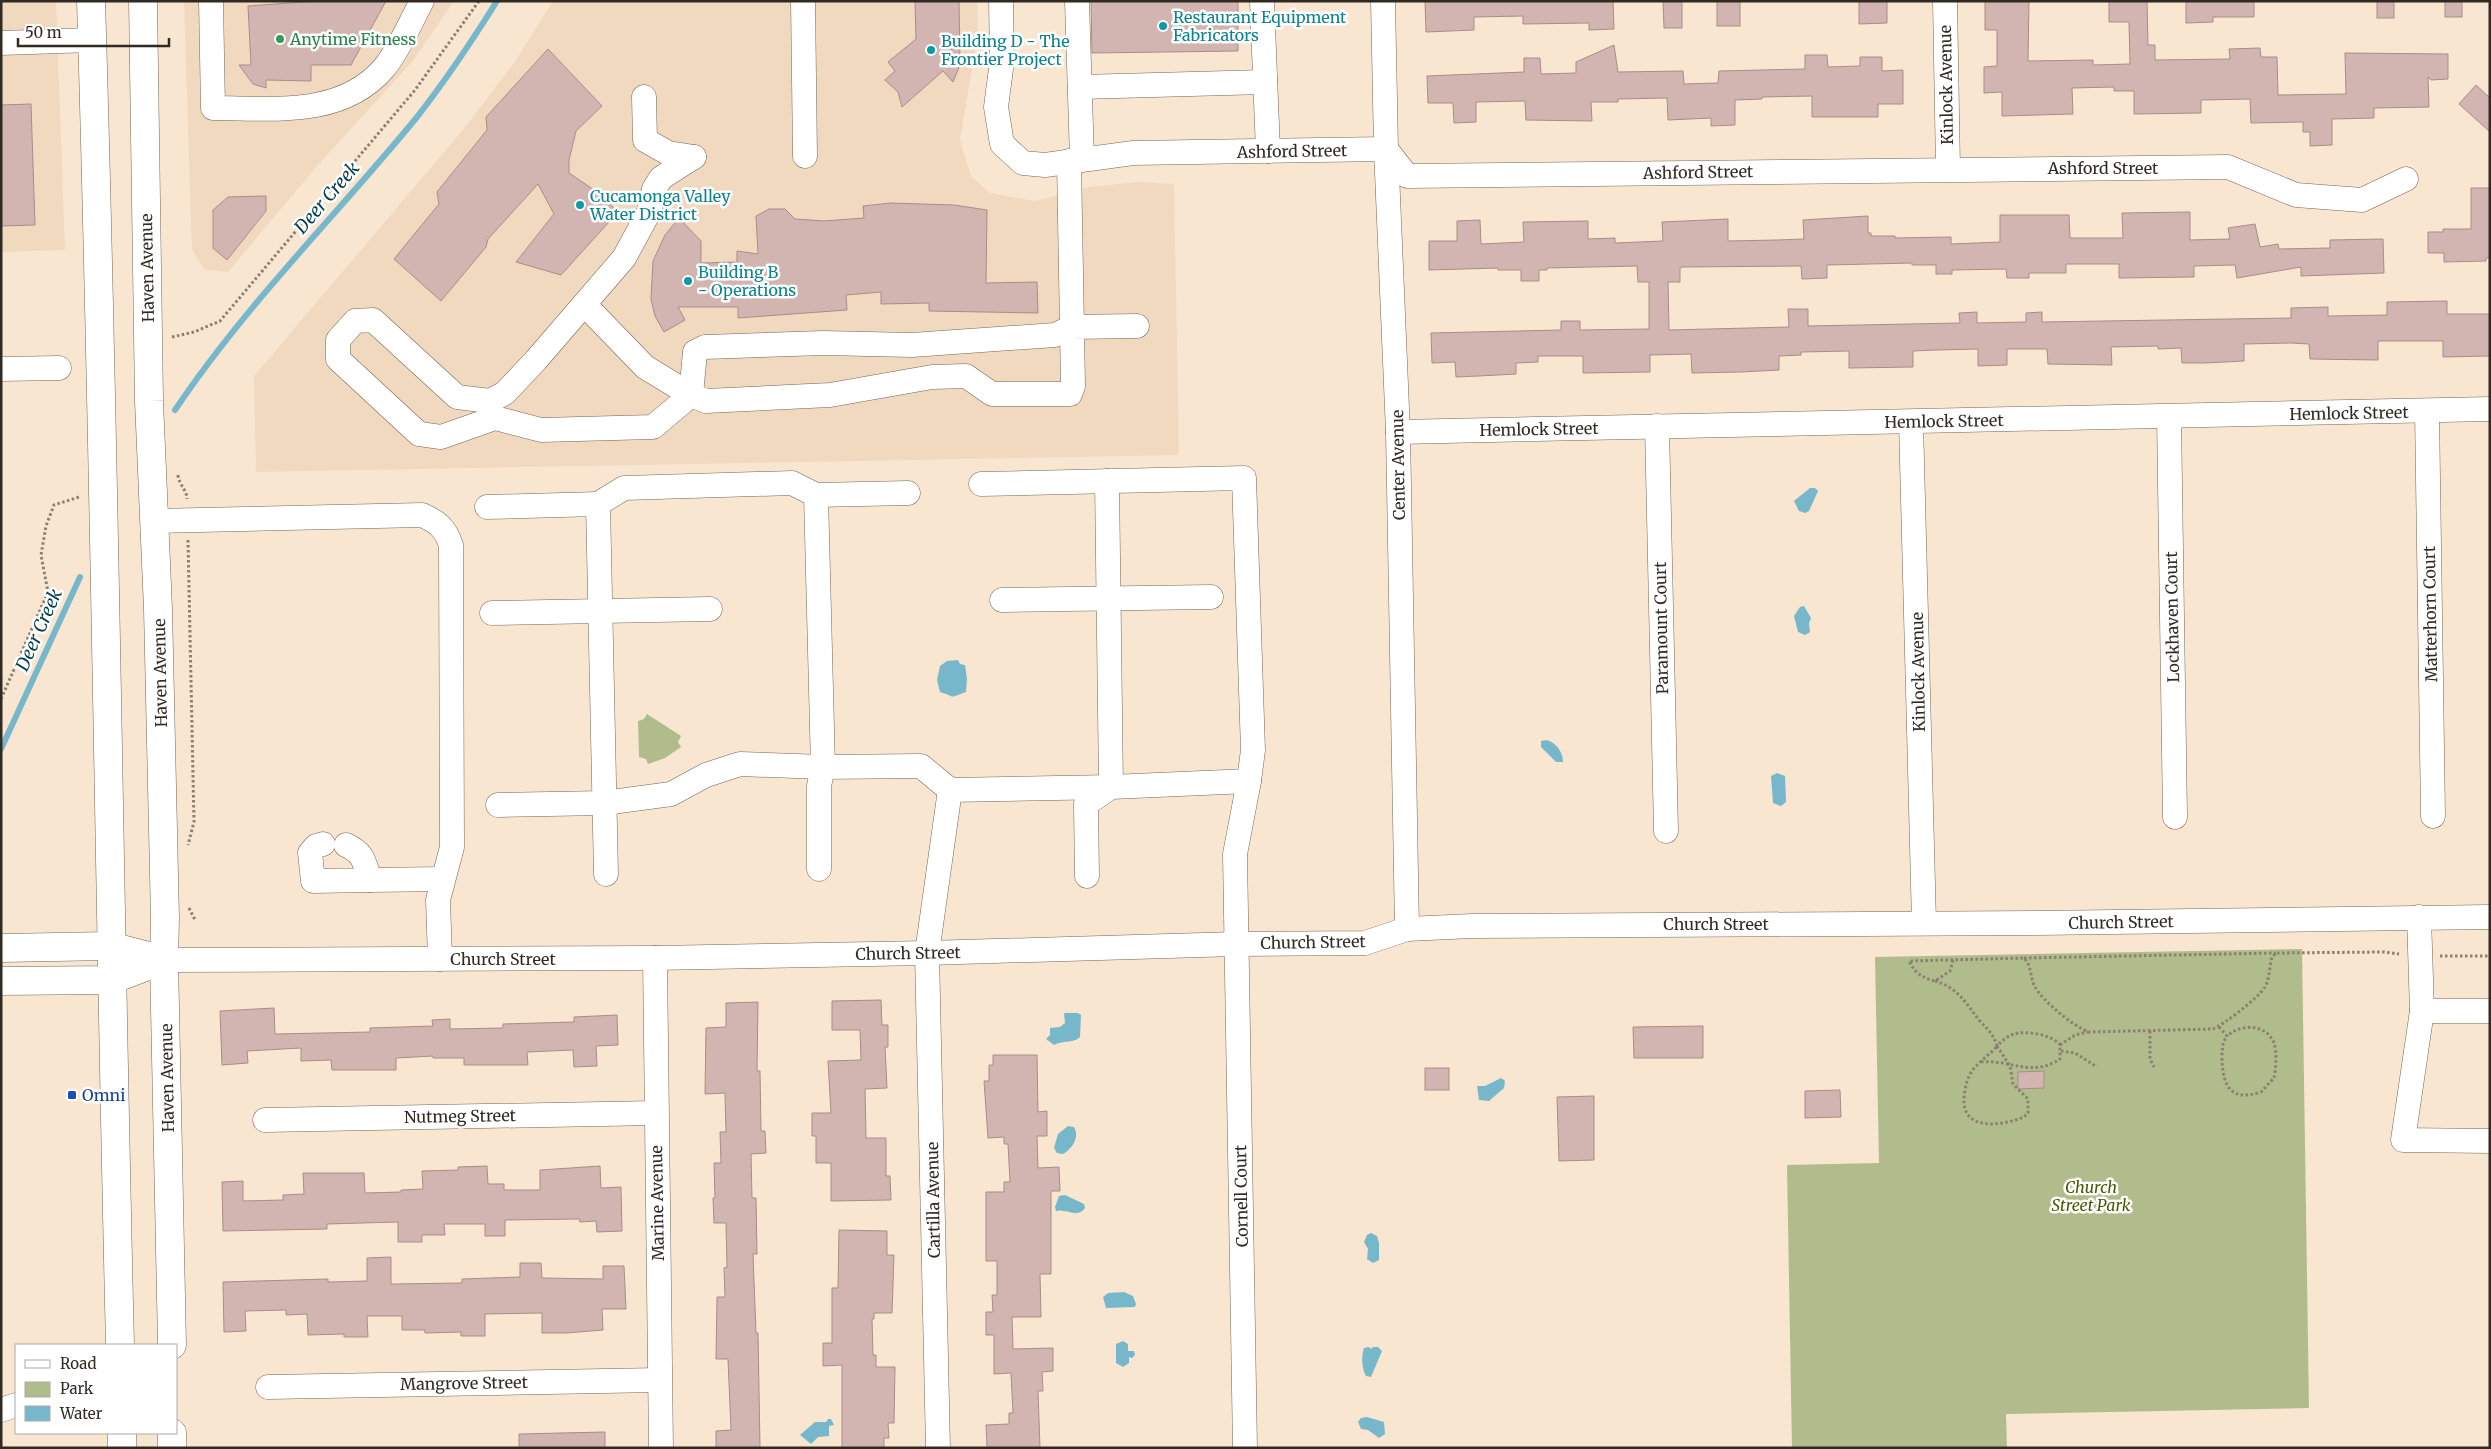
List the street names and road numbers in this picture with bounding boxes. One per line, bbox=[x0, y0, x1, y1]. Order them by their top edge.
street label: Kinlock Avenue bbox=[1935, 25, 1957, 145]
street label: Ashford Street bbox=[1236, 140, 1348, 162]
street label: Ashford Street bbox=[2047, 158, 2159, 178]
street label: Ashford Street bbox=[1642, 161, 1754, 183]
street label: Haven Avenue bbox=[136, 213, 158, 323]
street label: Hemlock Street bbox=[2289, 402, 2409, 424]
street label: Center Avenue bbox=[1387, 410, 1409, 520]
street label: Hemlock Street bbox=[1884, 410, 2004, 432]
street label: Hemlock Street bbox=[1479, 418, 1599, 440]
street label: Matterhorn Court bbox=[2419, 545, 2441, 682]
street label: Lockhaven Court bbox=[2161, 550, 2183, 683]
street label: Paramount Court bbox=[1650, 561, 1672, 695]
street label: Kinlock Avenue bbox=[1907, 612, 1929, 732]
street label: Haven Avenue bbox=[149, 618, 171, 728]
street label: Church Street bbox=[2068, 911, 2175, 933]
street label: Church Street bbox=[1663, 914, 1769, 934]
street label: Church Street bbox=[1260, 931, 1367, 953]
street label: Church Street bbox=[855, 942, 962, 964]
street label: Church Street bbox=[450, 949, 556, 969]
street label: Haven Avenue bbox=[156, 1023, 178, 1133]
street label: Nutmeg Street bbox=[404, 1105, 517, 1127]
street label: Cartilla Avenue bbox=[922, 1142, 944, 1258]
street label: Cornell Court bbox=[1230, 1144, 1252, 1247]
street label: Marine Avenue bbox=[646, 1145, 668, 1261]
street label: Mangrove Street bbox=[400, 1372, 529, 1394]

